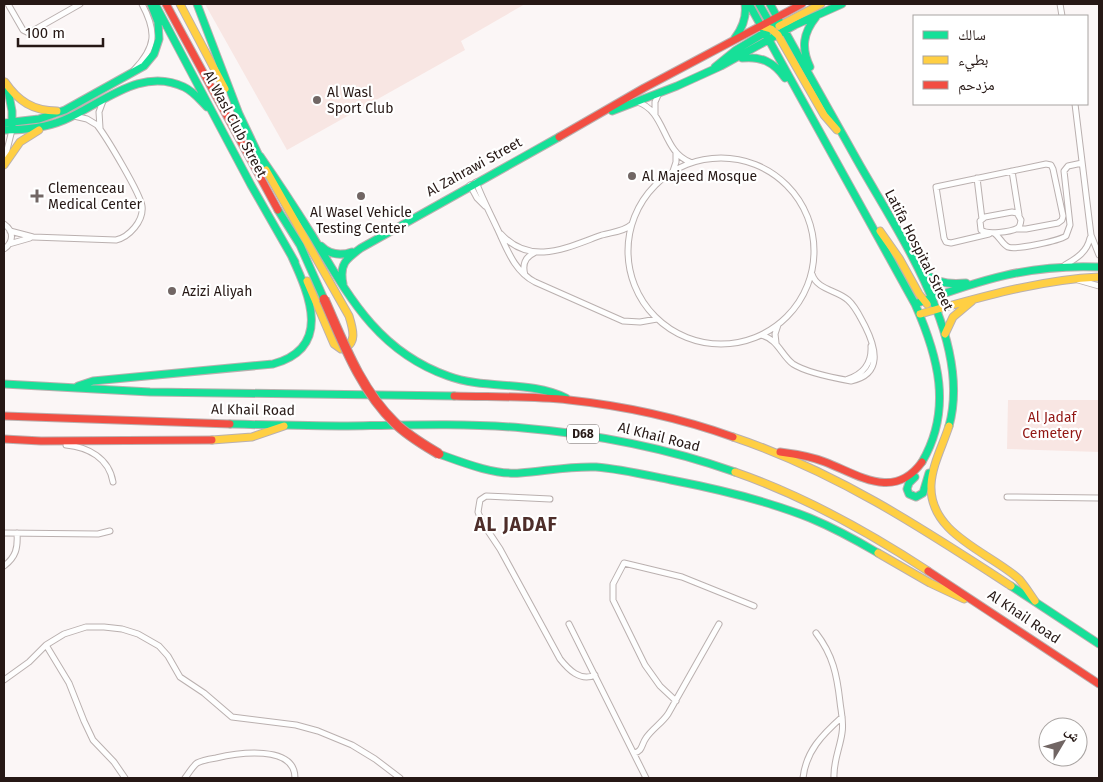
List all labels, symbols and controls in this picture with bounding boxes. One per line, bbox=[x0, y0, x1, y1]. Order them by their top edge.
scale bar bbox=[18, 15, 102, 47]
legend bbox=[913, 15, 1088, 105]
text: 100 m bbox=[25, 24, 65, 42]
text: سالك bbox=[958, 26, 986, 44]
text: بطيء bbox=[958, 51, 988, 72]
street label: Al Wasl Club Street bbox=[200, 68, 271, 181]
text: مزدحم bbox=[958, 76, 995, 95]
place label: Al Wasl Sport Club bbox=[327, 84, 394, 117]
marker: Al Wasl Sport Club bbox=[311, 94, 323, 106]
street label: Al Zahrawi Street bbox=[423, 133, 526, 200]
place label: Al Majeed Mosque bbox=[642, 168, 757, 185]
marker: Al Majeed Mosque bbox=[626, 170, 638, 182]
place label: Clemenceau Medical Center bbox=[48, 180, 143, 213]
street label: Latifa Hospital Street bbox=[881, 186, 957, 314]
marker: Clemenceau Medical Center bbox=[30, 189, 44, 203]
marker: Al Wasel Vehicle Testing Center bbox=[355, 190, 367, 202]
place label: Al Wasel Vehicle Testing Center bbox=[310, 204, 412, 237]
place label: Azizi Aliyah bbox=[182, 283, 252, 300]
marker: Azizi Aliyah bbox=[166, 285, 178, 297]
street label: Al Khail Road bbox=[211, 401, 295, 419]
park label: Al Jadaf Cemetery bbox=[1022, 409, 1082, 442]
street label: Al Khail Road bbox=[616, 419, 702, 455]
road number: D68 bbox=[567, 424, 599, 444]
district label: AL JADAF bbox=[473, 513, 558, 536]
street label: Al Khail Road bbox=[984, 586, 1064, 648]
north arrow bbox=[1038, 717, 1088, 767]
text: ش bbox=[1062, 723, 1084, 746]

